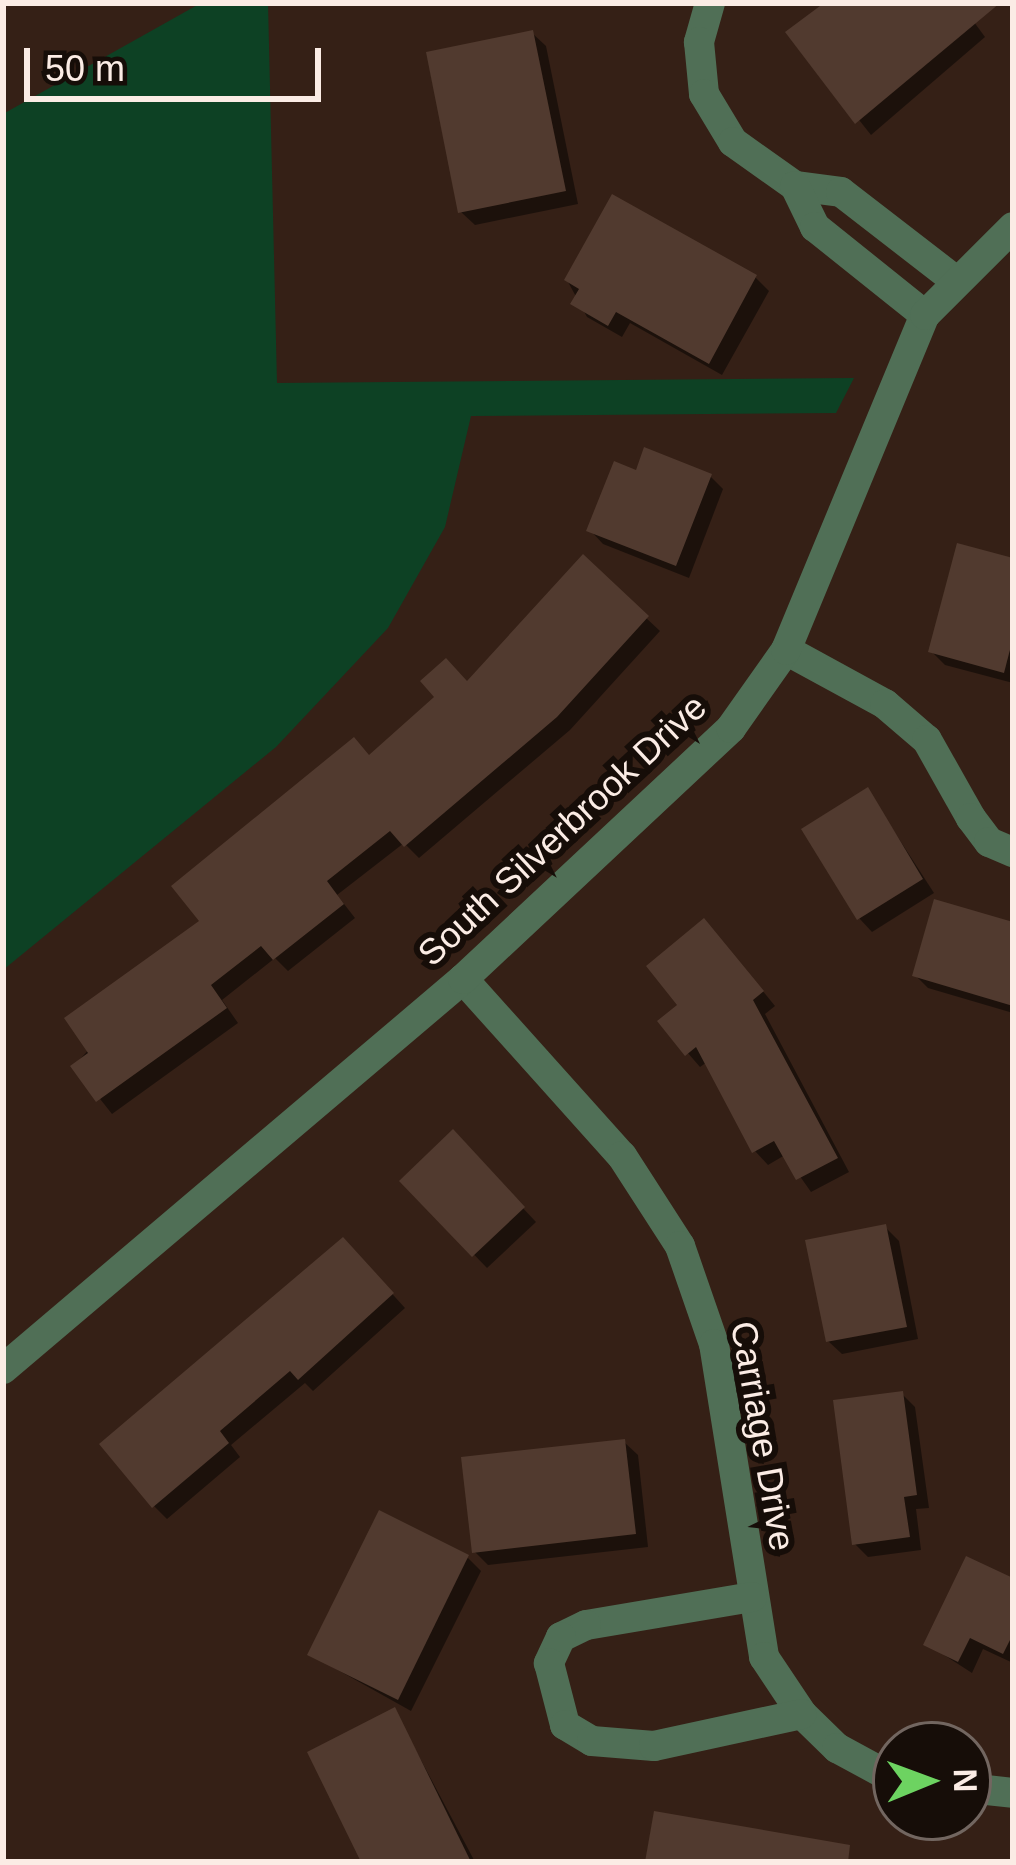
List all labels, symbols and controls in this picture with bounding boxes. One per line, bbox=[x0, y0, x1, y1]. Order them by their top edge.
scale bar bbox=[30, 24, 327, 98]
text: 50 m bbox=[45, 48, 125, 89]
street label: South Silverbrook Drive bbox=[409, 685, 715, 975]
street label: Carriage Drive bbox=[722, 1318, 804, 1554]
north arrow bbox=[872, 1721, 992, 1841]
text: N bbox=[947, 1768, 984, 1793]

